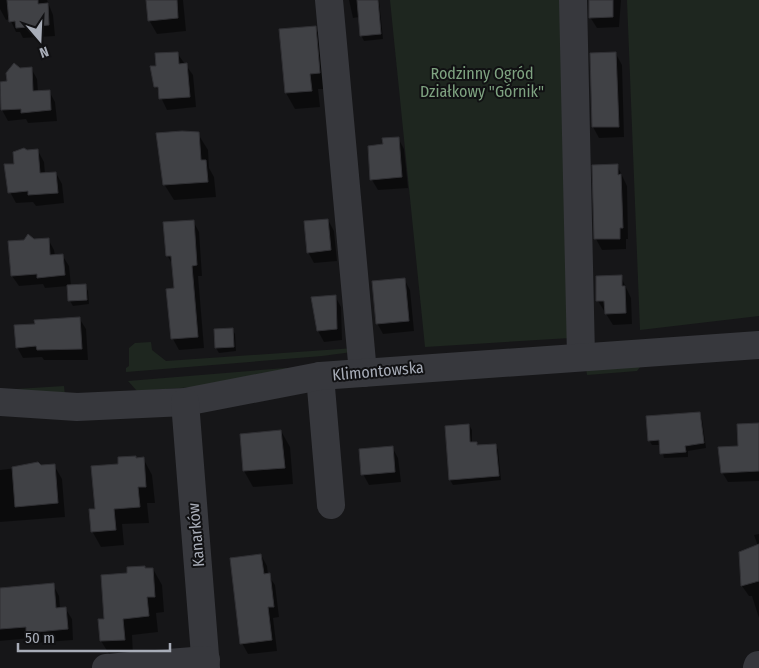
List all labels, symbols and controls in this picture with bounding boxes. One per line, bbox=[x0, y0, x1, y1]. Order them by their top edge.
north arrow bbox=[15, 15, 65, 65]
text: N bbox=[37, 42, 51, 61]
park label: Rodzinny Ogród Działkowy "Górnik" bbox=[420, 64, 544, 101]
street label: Klimontowska bbox=[332, 358, 425, 384]
street label: Kanarków bbox=[184, 502, 208, 568]
scale bar bbox=[18, 620, 170, 652]
text: 50 m bbox=[25, 629, 55, 647]

